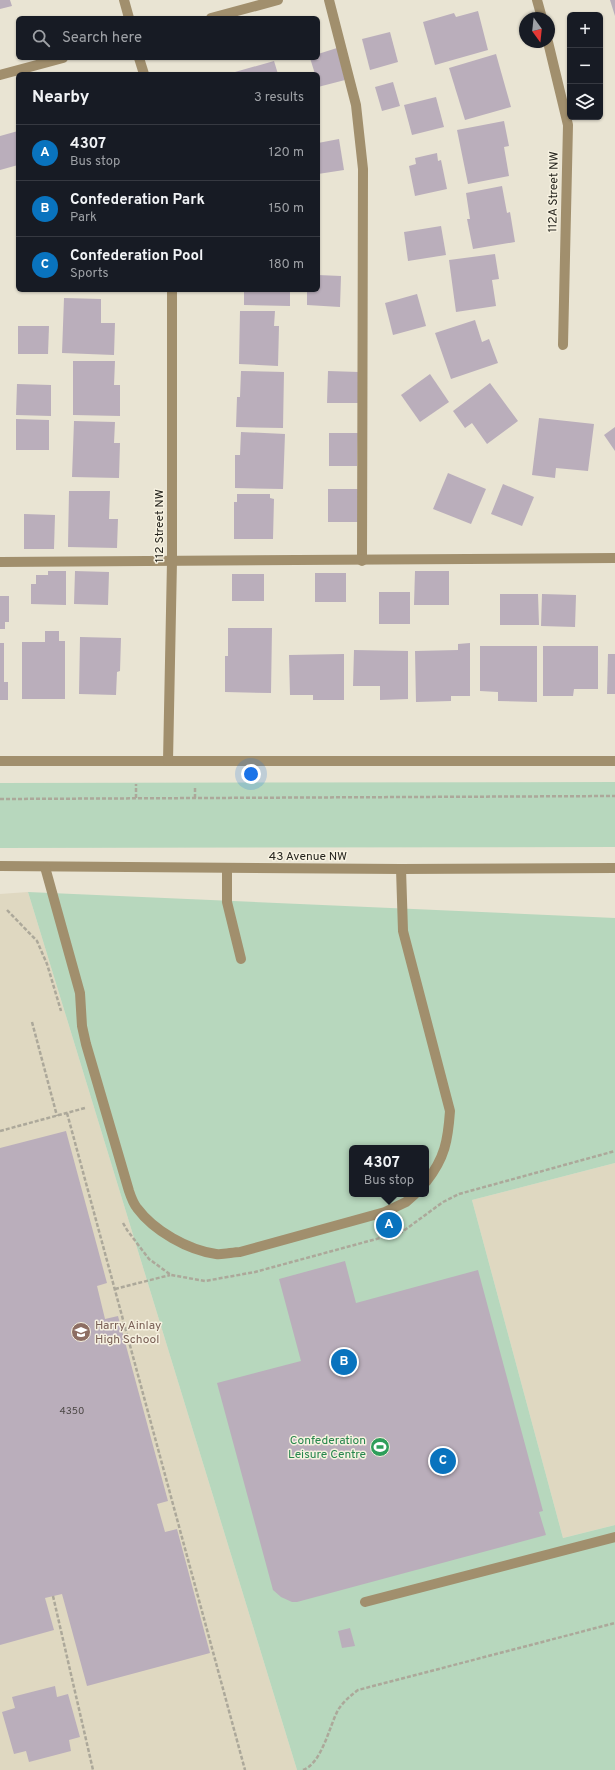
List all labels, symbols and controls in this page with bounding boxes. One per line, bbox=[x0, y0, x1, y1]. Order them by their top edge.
north arrow bbox=[519, 12, 555, 48]
map controls bbox=[567, 12, 603, 120]
button: + bbox=[567, 12, 603, 48]
search box bbox=[16, 16, 320, 60]
icon: search bbox=[30, 27, 52, 49]
text: Search here bbox=[62, 29, 142, 48]
button: − bbox=[567, 48, 603, 84]
button: layers bbox=[567, 84, 603, 120]
text: Nearby bbox=[32, 87, 89, 109]
text: 3 results bbox=[254, 90, 304, 106]
text: 4307 bbox=[70, 135, 106, 154]
text: A bbox=[40, 145, 50, 161]
text: 120 m bbox=[269, 145, 304, 161]
street label: 112A Street NW bbox=[545, 151, 563, 233]
text: Bus stop bbox=[70, 154, 120, 170]
text: Confederation Park bbox=[70, 191, 205, 210]
text: B bbox=[41, 201, 49, 217]
text: 150 m bbox=[269, 201, 304, 217]
text: Park bbox=[70, 210, 97, 226]
text: Confederation Pool bbox=[70, 247, 203, 266]
text: C bbox=[41, 257, 49, 273]
text: 180 m bbox=[269, 257, 304, 273]
text: Sports bbox=[70, 266, 109, 282]
street label: 112 Street NW bbox=[152, 489, 168, 563]
your location bbox=[241, 764, 261, 784]
street label: 43 Avenue NW bbox=[269, 849, 347, 865]
popup bbox=[349, 1145, 429, 1197]
text: 4307 bbox=[364, 1154, 400, 1173]
text: Bus stop bbox=[364, 1173, 414, 1189]
pin: A bbox=[376, 1210, 402, 1240]
place label: Harry Ainlay High School bbox=[95, 1318, 161, 1348]
school or university icon: Harry Ainlay High School bbox=[70, 1321, 92, 1343]
pin: B bbox=[331, 1347, 357, 1377]
house number: 4350 bbox=[60, 1405, 84, 1418]
place label: Confederation Leisure Centre bbox=[288, 1433, 366, 1463]
sports icon: Confederation Leisure Centre bbox=[369, 1436, 391, 1458]
pin: C bbox=[430, 1446, 456, 1476]

